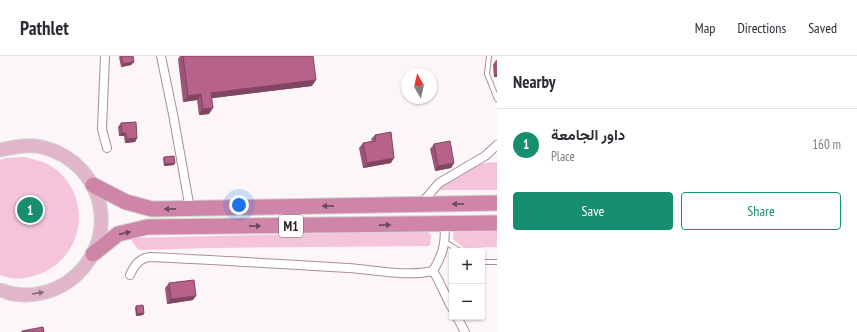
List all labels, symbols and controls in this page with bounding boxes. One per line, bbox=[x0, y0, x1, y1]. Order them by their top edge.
text: Pathlet bbox=[20, 16, 69, 40]
text: Map bbox=[695, 19, 715, 37]
text: Directions bbox=[737, 19, 786, 37]
text: Saved bbox=[808, 19, 837, 37]
north arrow bbox=[401, 68, 437, 104]
text: Nearby bbox=[513, 71, 556, 93]
text: داور الجامعة bbox=[551, 125, 625, 144]
text: 1 bbox=[523, 136, 529, 153]
text: 160 m bbox=[812, 136, 841, 153]
text: Place bbox=[551, 148, 575, 165]
button: Save bbox=[513, 192, 673, 230]
button: Share bbox=[681, 192, 841, 230]
pin: 1 bbox=[17, 195, 43, 225]
your location bbox=[229, 195, 249, 215]
one-way arrow bbox=[451, 201, 464, 207]
one-way arrow bbox=[321, 203, 334, 209]
one-way arrow bbox=[163, 206, 176, 212]
road number: M1 bbox=[279, 215, 303, 237]
one-way arrow bbox=[379, 222, 392, 228]
one-way arrow bbox=[249, 223, 262, 229]
one-way arrow bbox=[119, 229, 131, 235]
map controls bbox=[449, 248, 485, 320]
button: + bbox=[449, 248, 485, 284]
button: − bbox=[449, 284, 485, 320]
one-way arrow bbox=[32, 290, 44, 296]

